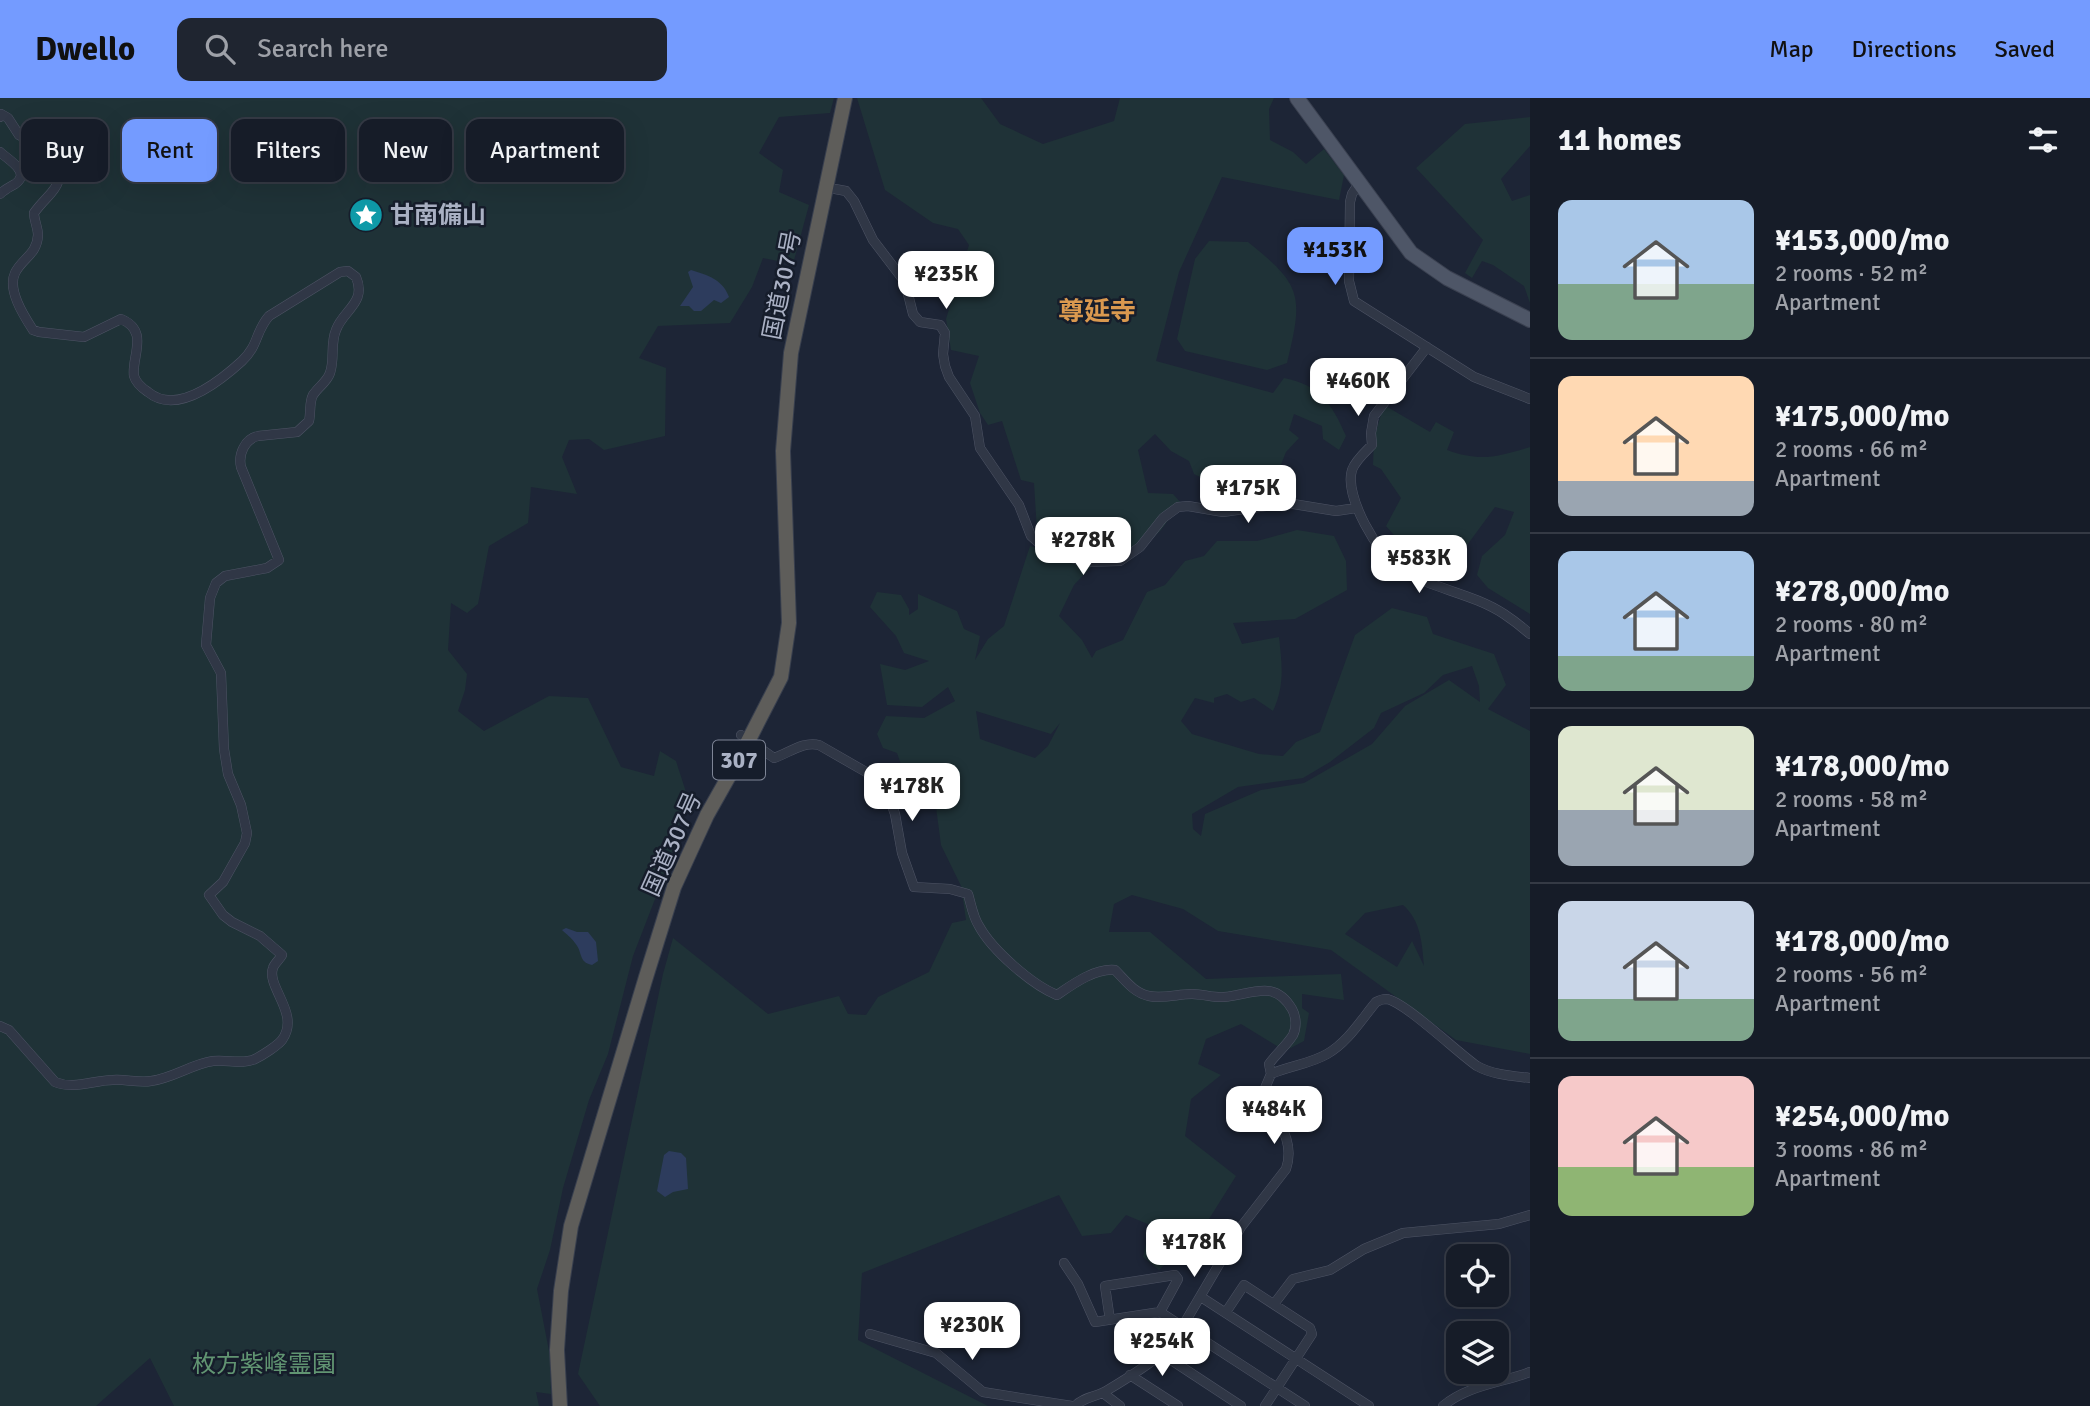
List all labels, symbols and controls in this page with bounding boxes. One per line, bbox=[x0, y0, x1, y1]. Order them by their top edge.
search box bbox=[177, 18, 667, 81]
text: Dwello bbox=[35, 29, 135, 70]
icon: search bbox=[201, 30, 239, 68]
text: Search here bbox=[257, 33, 388, 65]
text: Map bbox=[1769, 34, 1814, 64]
text: Directions bbox=[1852, 34, 1957, 64]
text: Saved bbox=[1995, 34, 2055, 64]
chip: Buy bbox=[21, 119, 108, 182]
chip: Rent bbox=[122, 119, 217, 182]
chip: Filters bbox=[231, 119, 345, 182]
chip: New bbox=[359, 119, 452, 182]
chip: Apartment bbox=[466, 119, 624, 182]
icon: filters bbox=[2024, 121, 2062, 159]
text: 11 homes bbox=[1558, 122, 1681, 159]
place icon: 甘南備山 bbox=[347, 196, 385, 234]
place label: 甘南備山 bbox=[390, 200, 486, 230]
text: ¥153,000/mo bbox=[1775, 222, 1949, 259]
street label: 国道307号 bbox=[757, 228, 807, 342]
pin: ¥153K bbox=[1286, 228, 1384, 287]
icon: home bbox=[1614, 228, 1698, 312]
text: ¥153K bbox=[1303, 235, 1367, 264]
pin: ¥235K bbox=[897, 252, 995, 311]
text: ¥235K bbox=[914, 259, 978, 288]
text: 2 rooms · 52 m² bbox=[1775, 259, 1928, 288]
text: Apartment bbox=[1775, 288, 1880, 317]
district label: 尊延寺 bbox=[1058, 296, 1136, 328]
pin: ¥460K bbox=[1309, 358, 1407, 418]
text: ¥460K bbox=[1326, 366, 1390, 395]
text: ¥175,000/mo bbox=[1775, 398, 1949, 435]
icon: home bbox=[1614, 404, 1698, 488]
text: 2 rooms · 66 m² bbox=[1775, 435, 1928, 464]
text: Apartment bbox=[1775, 464, 1880, 493]
pin: ¥175K bbox=[1199, 466, 1297, 525]
text: ¥175K bbox=[1216, 473, 1280, 502]
pin: ¥278K bbox=[1034, 518, 1132, 577]
text: ¥278K bbox=[1051, 525, 1115, 554]
pin: ¥583K bbox=[1370, 536, 1468, 595]
text: ¥583K bbox=[1387, 543, 1451, 572]
text: ¥278,000/mo bbox=[1775, 573, 1949, 610]
icon: home bbox=[1614, 579, 1698, 663]
text: 2 rooms · 80 m² bbox=[1775, 610, 1928, 639]
text: Apartment bbox=[1775, 639, 1880, 668]
road number: 307 bbox=[713, 740, 765, 780]
text: ¥178,000/mo bbox=[1775, 748, 1949, 785]
icon: home bbox=[1614, 754, 1698, 838]
pin: ¥178K bbox=[863, 764, 961, 823]
text: ¥178K bbox=[880, 771, 944, 800]
text: 2 rooms · 58 m² bbox=[1775, 785, 1928, 814]
street label: 国道307号 bbox=[636, 787, 708, 901]
text: Apartment bbox=[1775, 814, 1880, 843]
text: ¥178,000/mo bbox=[1775, 923, 1949, 960]
icon: home bbox=[1614, 929, 1698, 1013]
text: 2 rooms · 56 m² bbox=[1775, 960, 1928, 989]
text: Apartment bbox=[1775, 989, 1880, 1018]
pin: ¥484K bbox=[1225, 1086, 1323, 1146]
text: ¥484K bbox=[1242, 1094, 1306, 1123]
text: ¥254,000/mo bbox=[1775, 1098, 1949, 1135]
icon: home bbox=[1614, 1104, 1698, 1188]
text: 3 rooms · 86 m² bbox=[1775, 1135, 1928, 1164]
text: Apartment bbox=[1775, 1164, 1880, 1193]
pin: ¥178K bbox=[1145, 1220, 1243, 1279]
text: ¥178K bbox=[1162, 1227, 1226, 1256]
map controls bbox=[1446, 1244, 1509, 1384]
button: locate bbox=[1446, 1244, 1509, 1307]
pin: ¥230K bbox=[923, 1302, 1021, 1362]
text: ¥230K bbox=[940, 1310, 1004, 1339]
pin: ¥254K bbox=[1113, 1318, 1211, 1378]
button: layers bbox=[1446, 1321, 1509, 1384]
text: ¥254K bbox=[1130, 1326, 1194, 1355]
park label: 枚方紫峰霊園 bbox=[192, 1349, 336, 1379]

